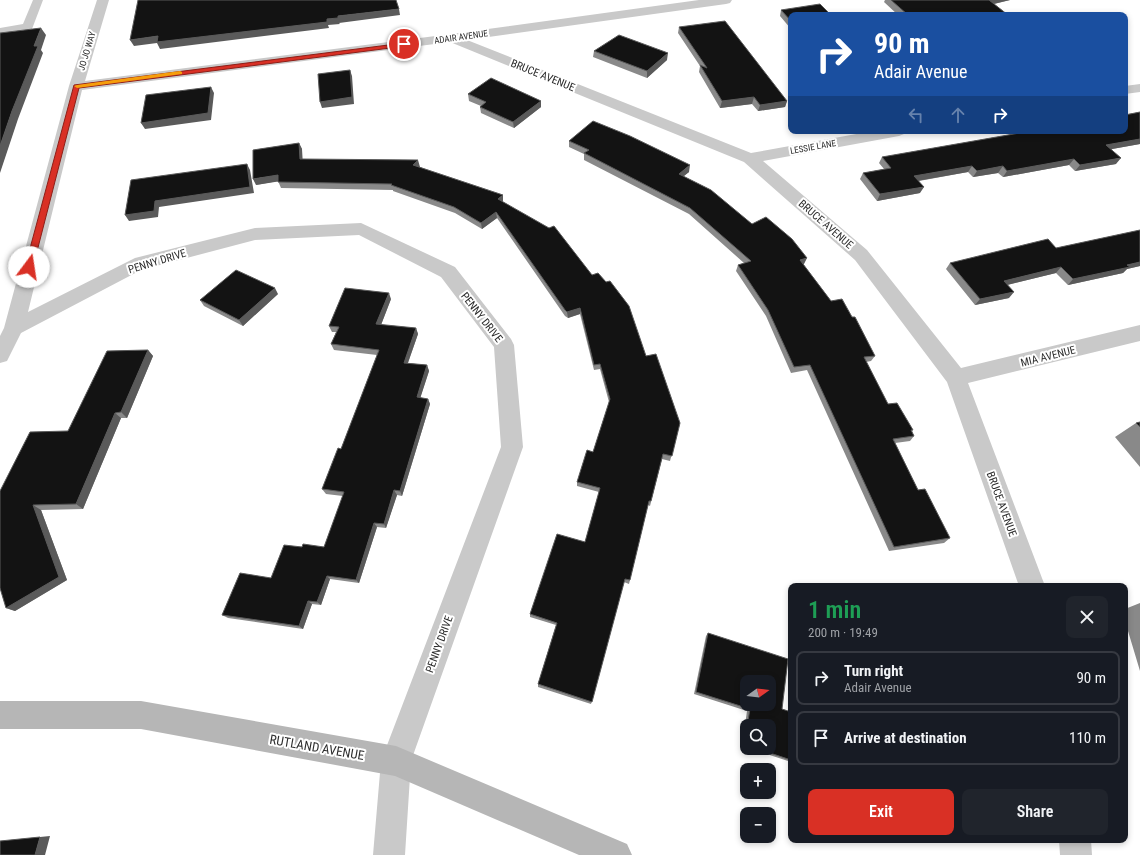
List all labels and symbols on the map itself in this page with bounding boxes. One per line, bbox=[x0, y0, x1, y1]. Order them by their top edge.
pin bbox=[387, 27, 421, 61]
street label: ADAIR AVENUE bbox=[434, 28, 489, 46]
street label: JO JO WAY bbox=[76, 30, 98, 72]
street label: BRUCE AVENUE bbox=[509, 57, 577, 94]
street label: LESSIE LANE bbox=[789, 138, 837, 156]
street label: BRUCE AVENUE bbox=[796, 197, 856, 252]
position arrow bbox=[8, 246, 50, 288]
street label: PENNY DRIVE bbox=[127, 246, 188, 276]
street label: PENNY DRIVE bbox=[458, 290, 505, 345]
street label: MIA AVENUE bbox=[1019, 343, 1077, 370]
street label: BRUCE AVENUE bbox=[984, 470, 1019, 539]
street label: PENNY DRIVE bbox=[423, 613, 456, 675]
north arrow bbox=[740, 675, 776, 711]
street label: RUTLAND AVENUE bbox=[268, 732, 365, 763]

